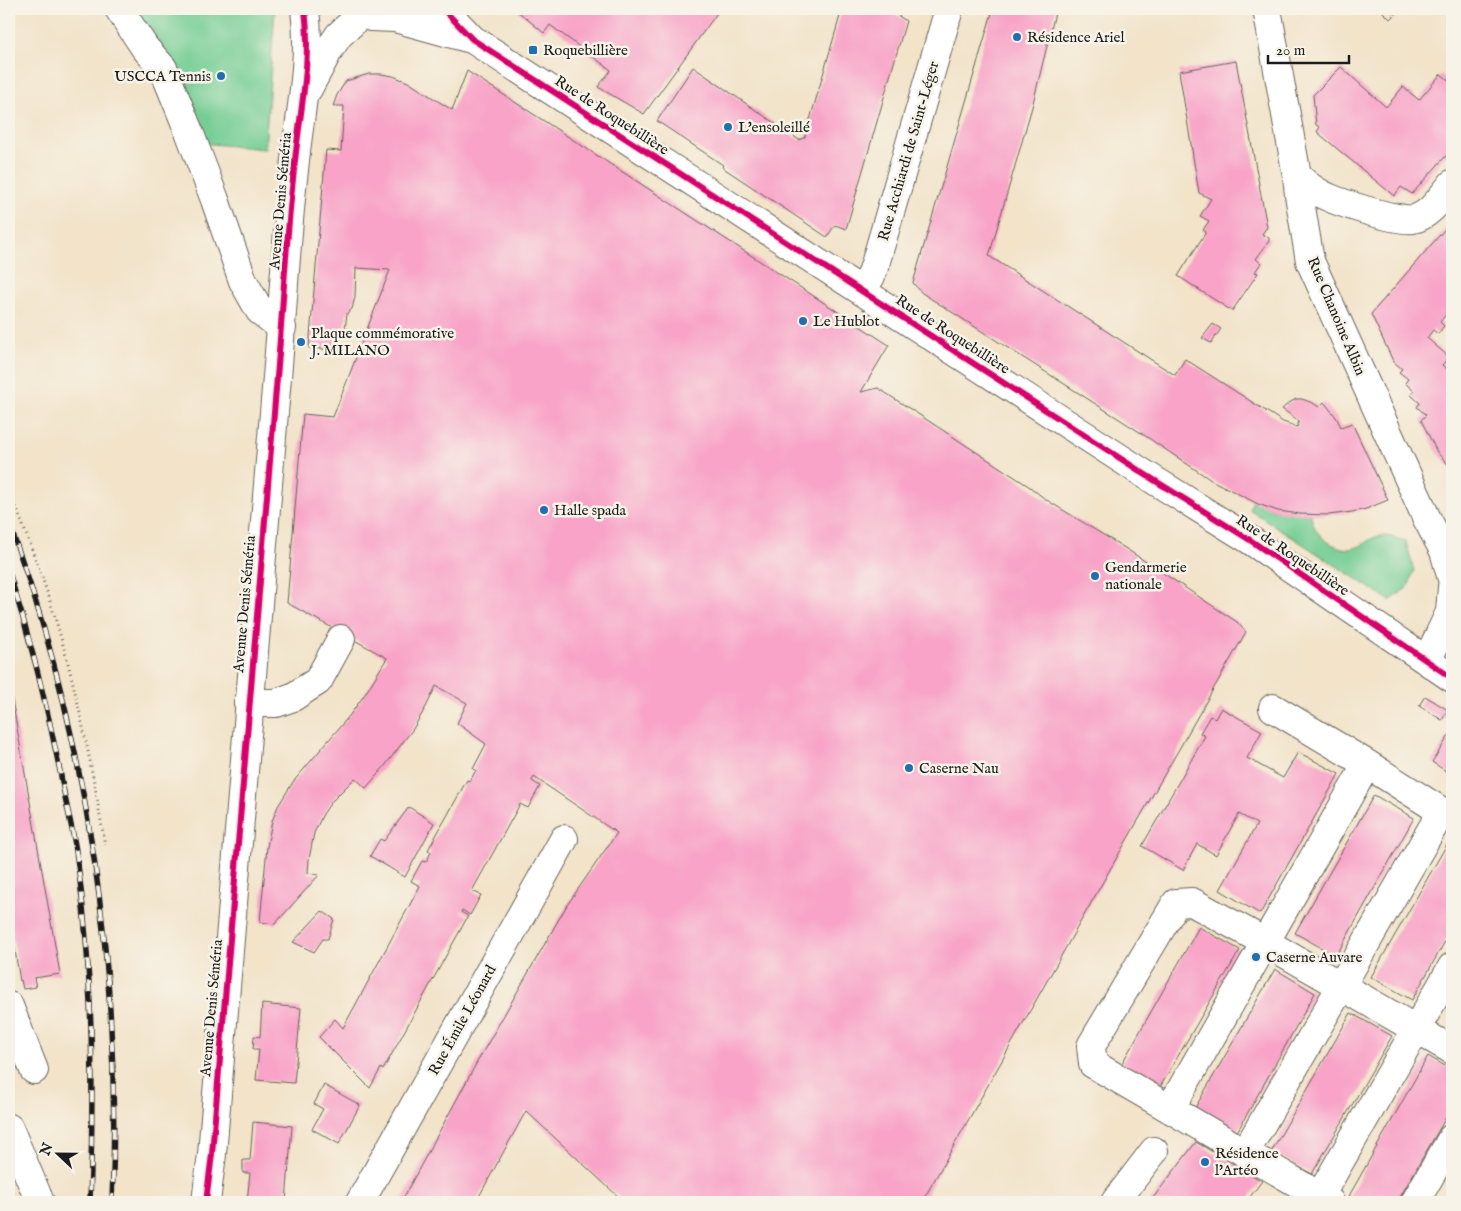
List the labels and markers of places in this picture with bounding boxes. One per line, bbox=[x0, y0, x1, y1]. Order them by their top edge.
place label: Résidence Ariel bbox=[1027, 28, 1125, 47]
marker: Résidence Ariel bbox=[1011, 31, 1023, 43]
place label: Roquebillière bbox=[543, 41, 628, 60]
marker: Roquebillière bbox=[527, 44, 539, 56]
place label: USCCA Tennis bbox=[114, 67, 211, 86]
marker: USCCA Tennis bbox=[215, 70, 227, 82]
place label: L'ensoleillé bbox=[738, 118, 810, 137]
marker: L'ensoleillé bbox=[722, 121, 734, 133]
place label: Le Hublot bbox=[813, 312, 880, 331]
marker: Le Hublot bbox=[797, 315, 809, 327]
place label: Plaque commémorative J. MILANO bbox=[309, 324, 454, 360]
marker: Plaque commémorative J. MILANO bbox=[295, 336, 307, 348]
place label: Halle spada bbox=[554, 501, 627, 520]
marker: Halle spada bbox=[538, 504, 550, 516]
place label: Gendarmerie nationale bbox=[1105, 558, 1187, 594]
marker: Gendarmerie nationale bbox=[1089, 570, 1101, 582]
place label: Caserne Nau bbox=[919, 759, 999, 778]
marker: Caserne Nau bbox=[903, 762, 915, 774]
place label: Caserne Auvare bbox=[1266, 948, 1363, 967]
marker: Caserne Auvare bbox=[1250, 951, 1262, 963]
place label: Résidence l'Artéo bbox=[1215, 1144, 1279, 1180]
marker: Résidence l'Artéo bbox=[1199, 1156, 1211, 1168]

